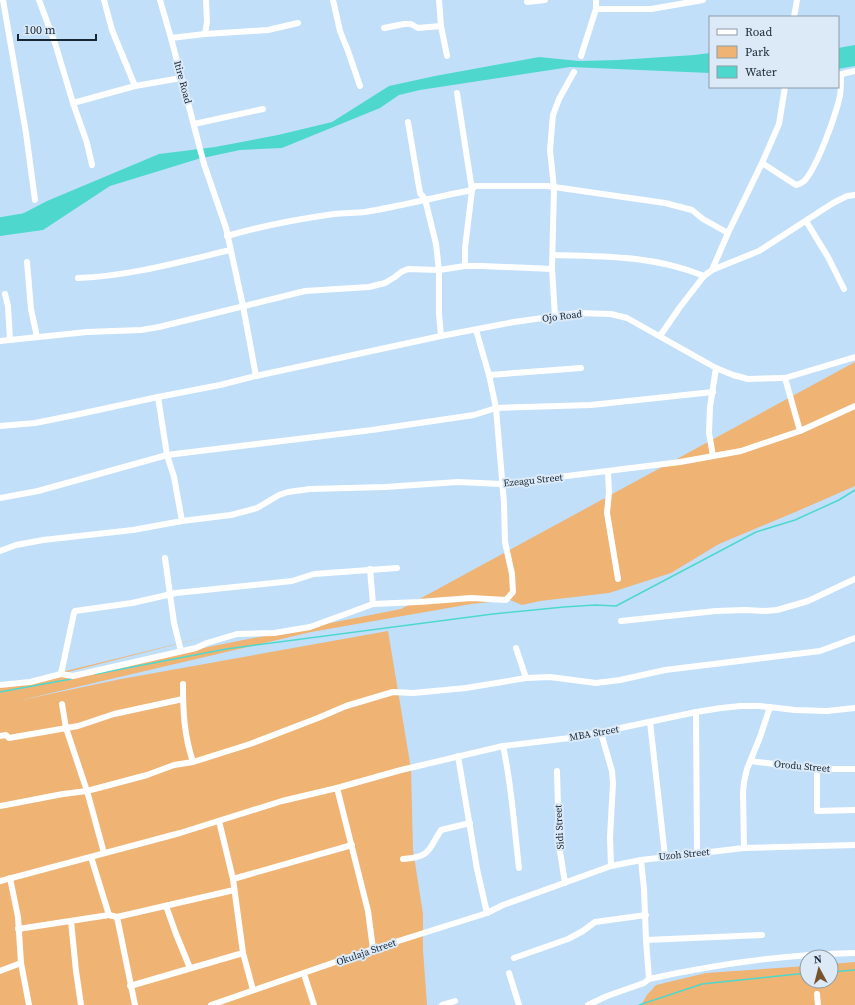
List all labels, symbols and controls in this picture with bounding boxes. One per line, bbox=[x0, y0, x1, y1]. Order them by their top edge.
scale bar bbox=[18, 16, 96, 42]
legend bbox=[709, 16, 839, 88]
text: 100 m bbox=[24, 22, 56, 38]
text: Road bbox=[745, 24, 772, 40]
text: Park bbox=[745, 44, 770, 60]
street label: Itire Road bbox=[171, 59, 195, 105]
text: Water bbox=[745, 64, 777, 80]
street label: Ojo Road bbox=[541, 307, 583, 325]
street label: Ezeagu Street bbox=[503, 470, 564, 490]
street label: MBA Street bbox=[568, 722, 620, 744]
street label: Orodu Street bbox=[773, 757, 831, 775]
street label: Sidi Street bbox=[551, 803, 567, 850]
street label: Uzoh Street bbox=[658, 845, 711, 863]
street label: Okulaja Street bbox=[334, 935, 398, 968]
north arrow bbox=[799, 949, 839, 989]
text: N bbox=[813, 952, 823, 968]

